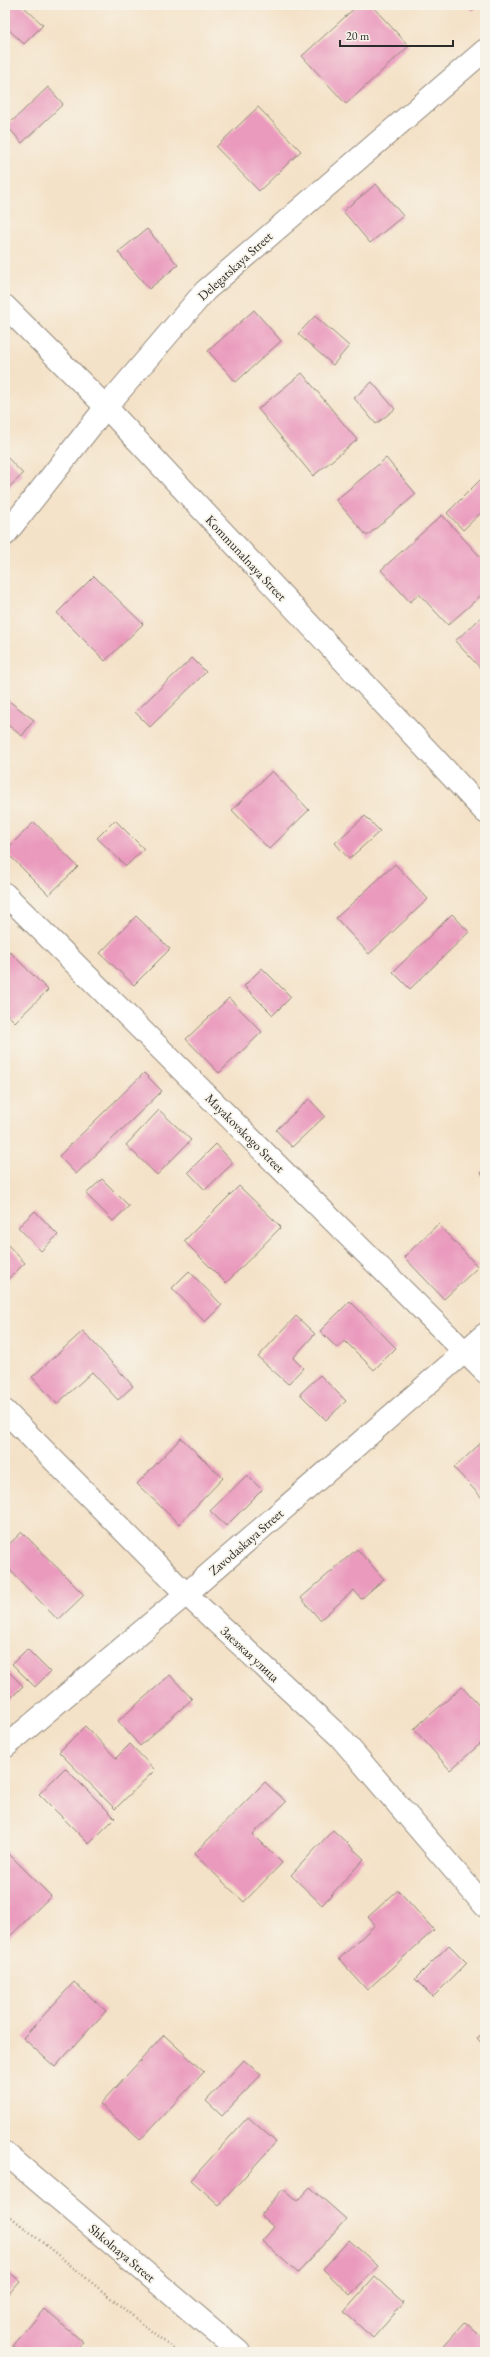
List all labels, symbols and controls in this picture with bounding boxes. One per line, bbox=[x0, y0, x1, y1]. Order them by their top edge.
scale bar bbox=[340, 22, 453, 48]
text: 20 m bbox=[346, 28, 370, 44]
street label: Delegatskaya Street bbox=[194, 228, 276, 304]
street label: Kommunalnaya Street bbox=[202, 511, 290, 605]
street label: Mayakovskogo Street bbox=[202, 1090, 288, 1176]
street label: Zavodaskaya Street bbox=[205, 1505, 287, 1579]
street label: Заезжая улица bbox=[217, 1622, 284, 1686]
street label: Shkolnaya Street bbox=[85, 2220, 159, 2286]

